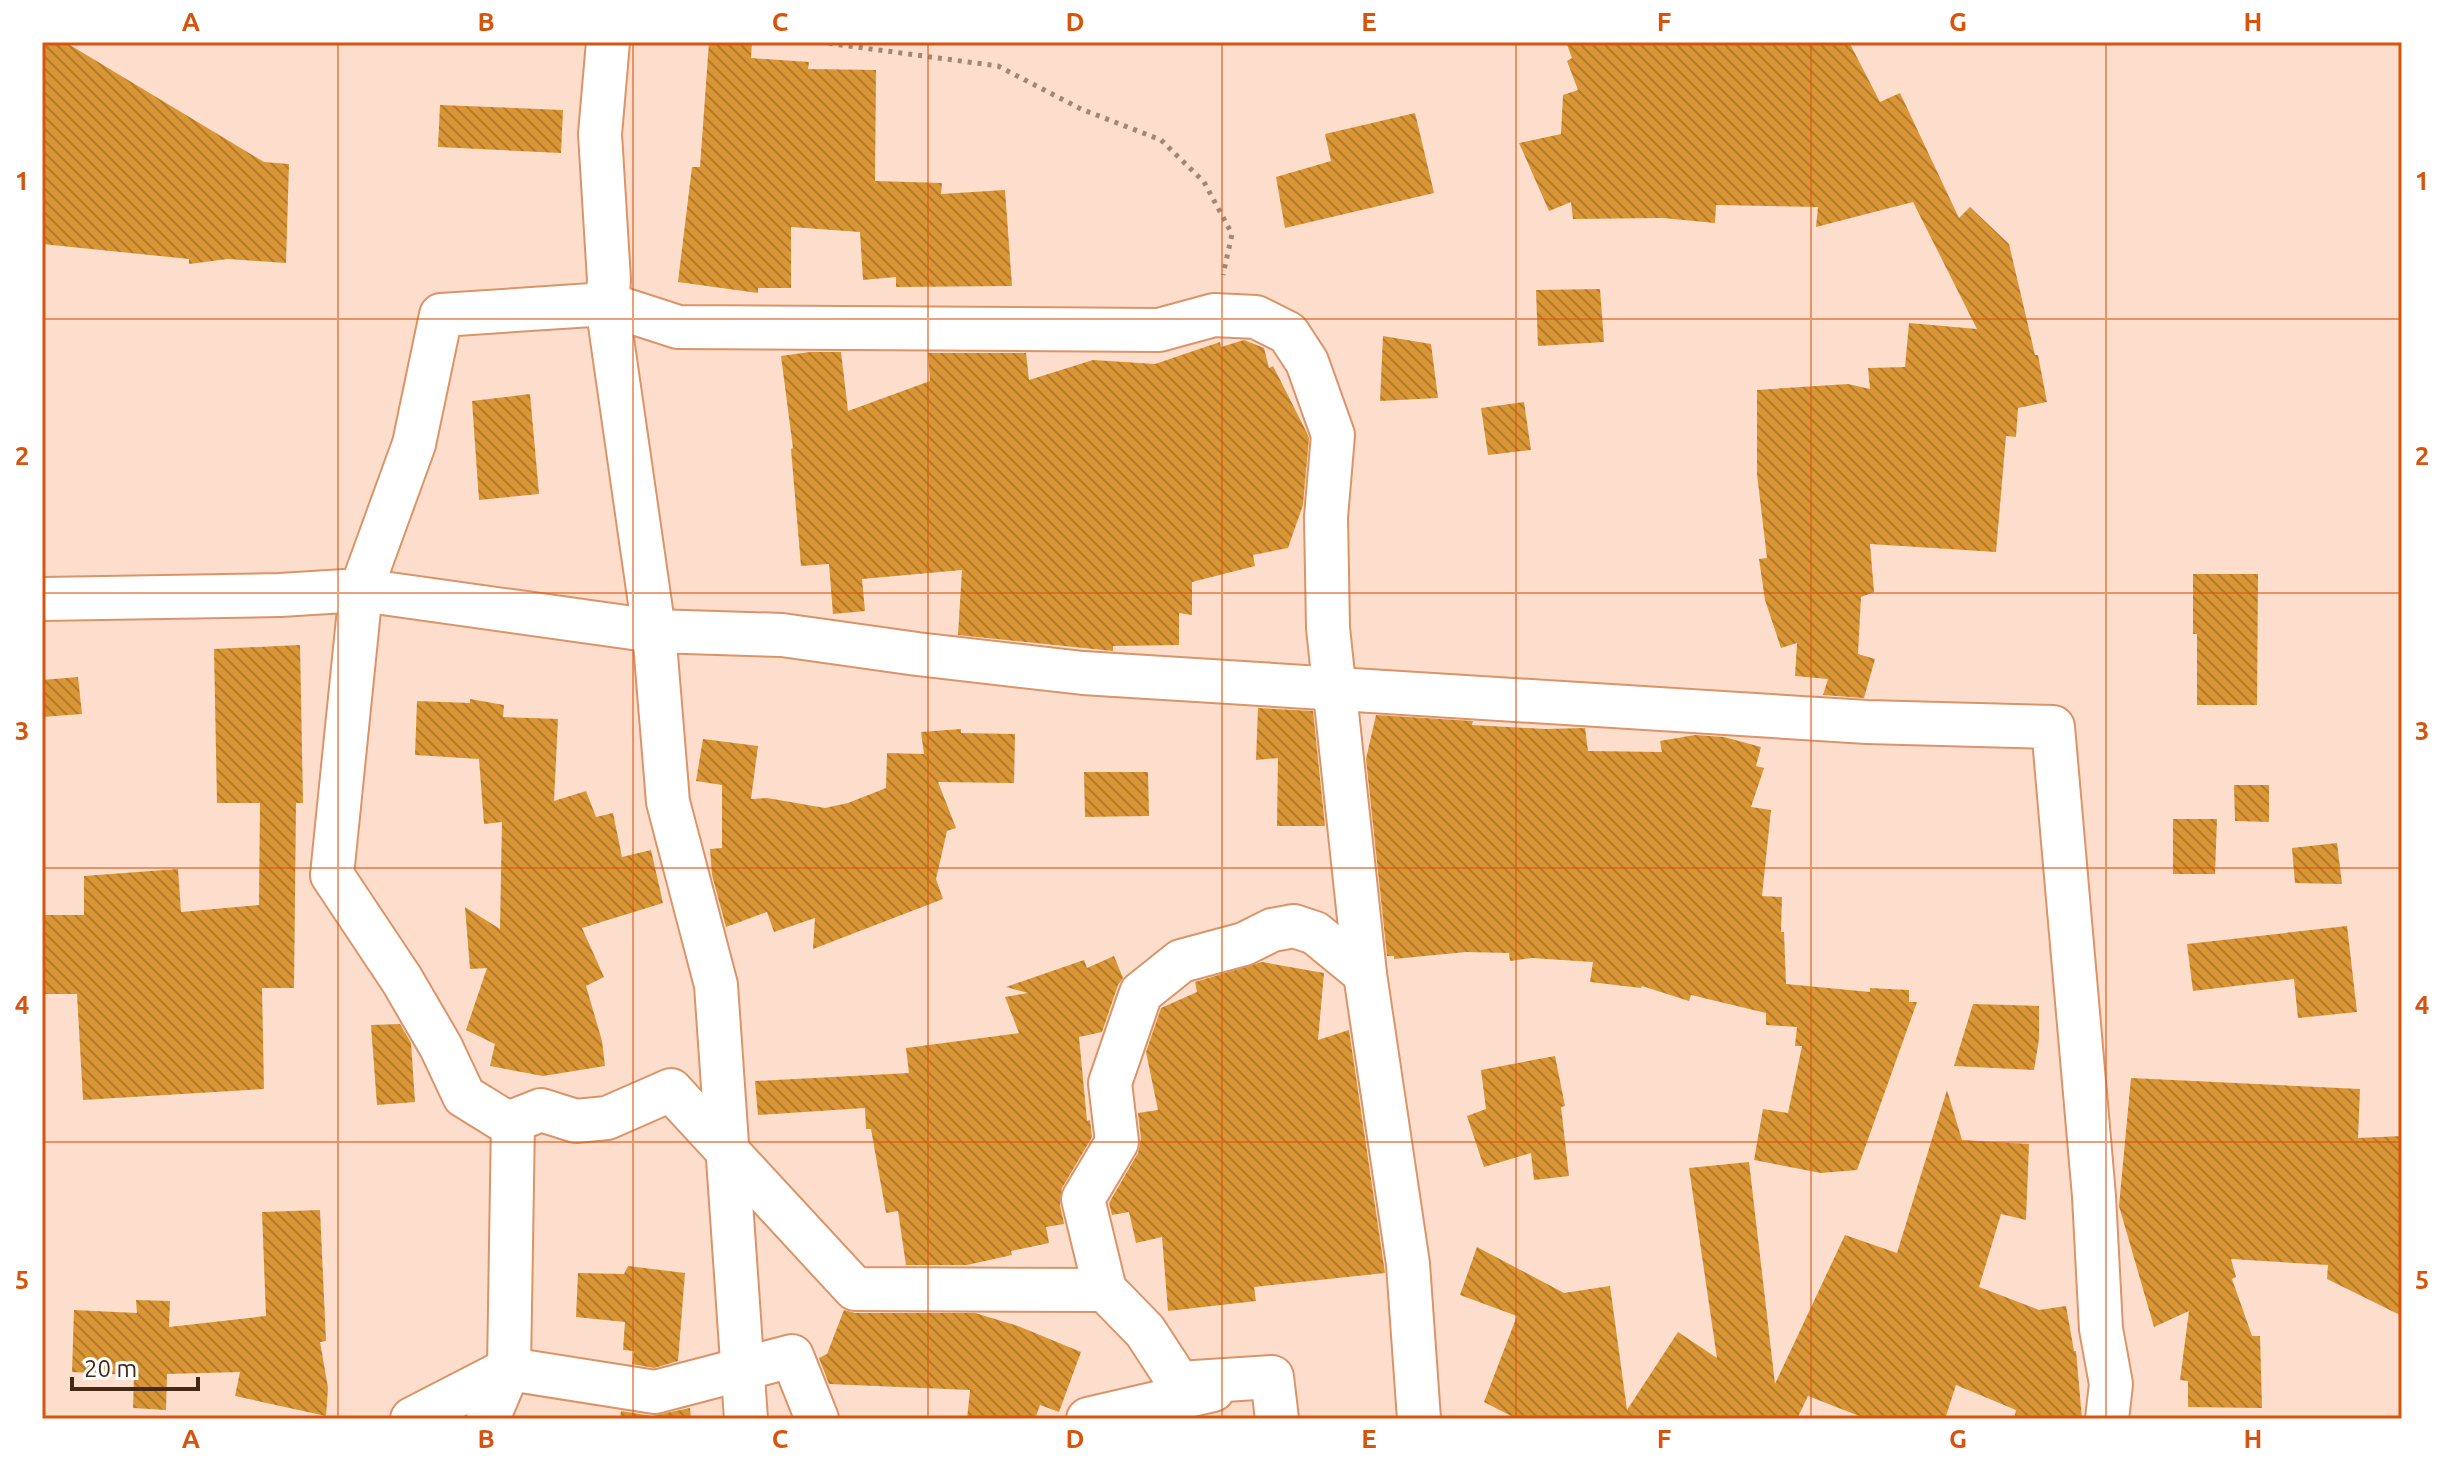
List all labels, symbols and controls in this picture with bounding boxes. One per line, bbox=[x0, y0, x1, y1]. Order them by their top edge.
text: A bbox=[182, 7, 201, 36]
text: B bbox=[477, 7, 495, 36]
text: C bbox=[772, 7, 789, 36]
text: D bbox=[1066, 7, 1084, 36]
text: E bbox=[1361, 7, 1377, 36]
text: F bbox=[1657, 7, 1671, 36]
text: G bbox=[1949, 7, 1967, 36]
text: H bbox=[2244, 7, 2262, 36]
text: 1 bbox=[15, 166, 29, 195]
text: 1 bbox=[2415, 166, 2429, 195]
text: 2 bbox=[15, 441, 29, 470]
text: 2 bbox=[2415, 441, 2429, 470]
text: 3 bbox=[15, 716, 29, 745]
text: 3 bbox=[2415, 716, 2429, 745]
text: 4 bbox=[15, 990, 29, 1019]
text: 4 bbox=[2415, 990, 2429, 1019]
text: 5 bbox=[15, 1265, 29, 1294]
text: 5 bbox=[2415, 1265, 2429, 1294]
scale bar bbox=[72, 1341, 198, 1391]
text: 20 m bbox=[84, 1355, 137, 1382]
text: A bbox=[182, 1424, 201, 1453]
text: B bbox=[477, 1424, 495, 1453]
text: C bbox=[772, 1424, 789, 1453]
text: D bbox=[1066, 1424, 1084, 1453]
text: E bbox=[1361, 1424, 1377, 1453]
text: F bbox=[1657, 1424, 1671, 1453]
text: G bbox=[1949, 1424, 1967, 1453]
text: H bbox=[2244, 1424, 2262, 1453]

